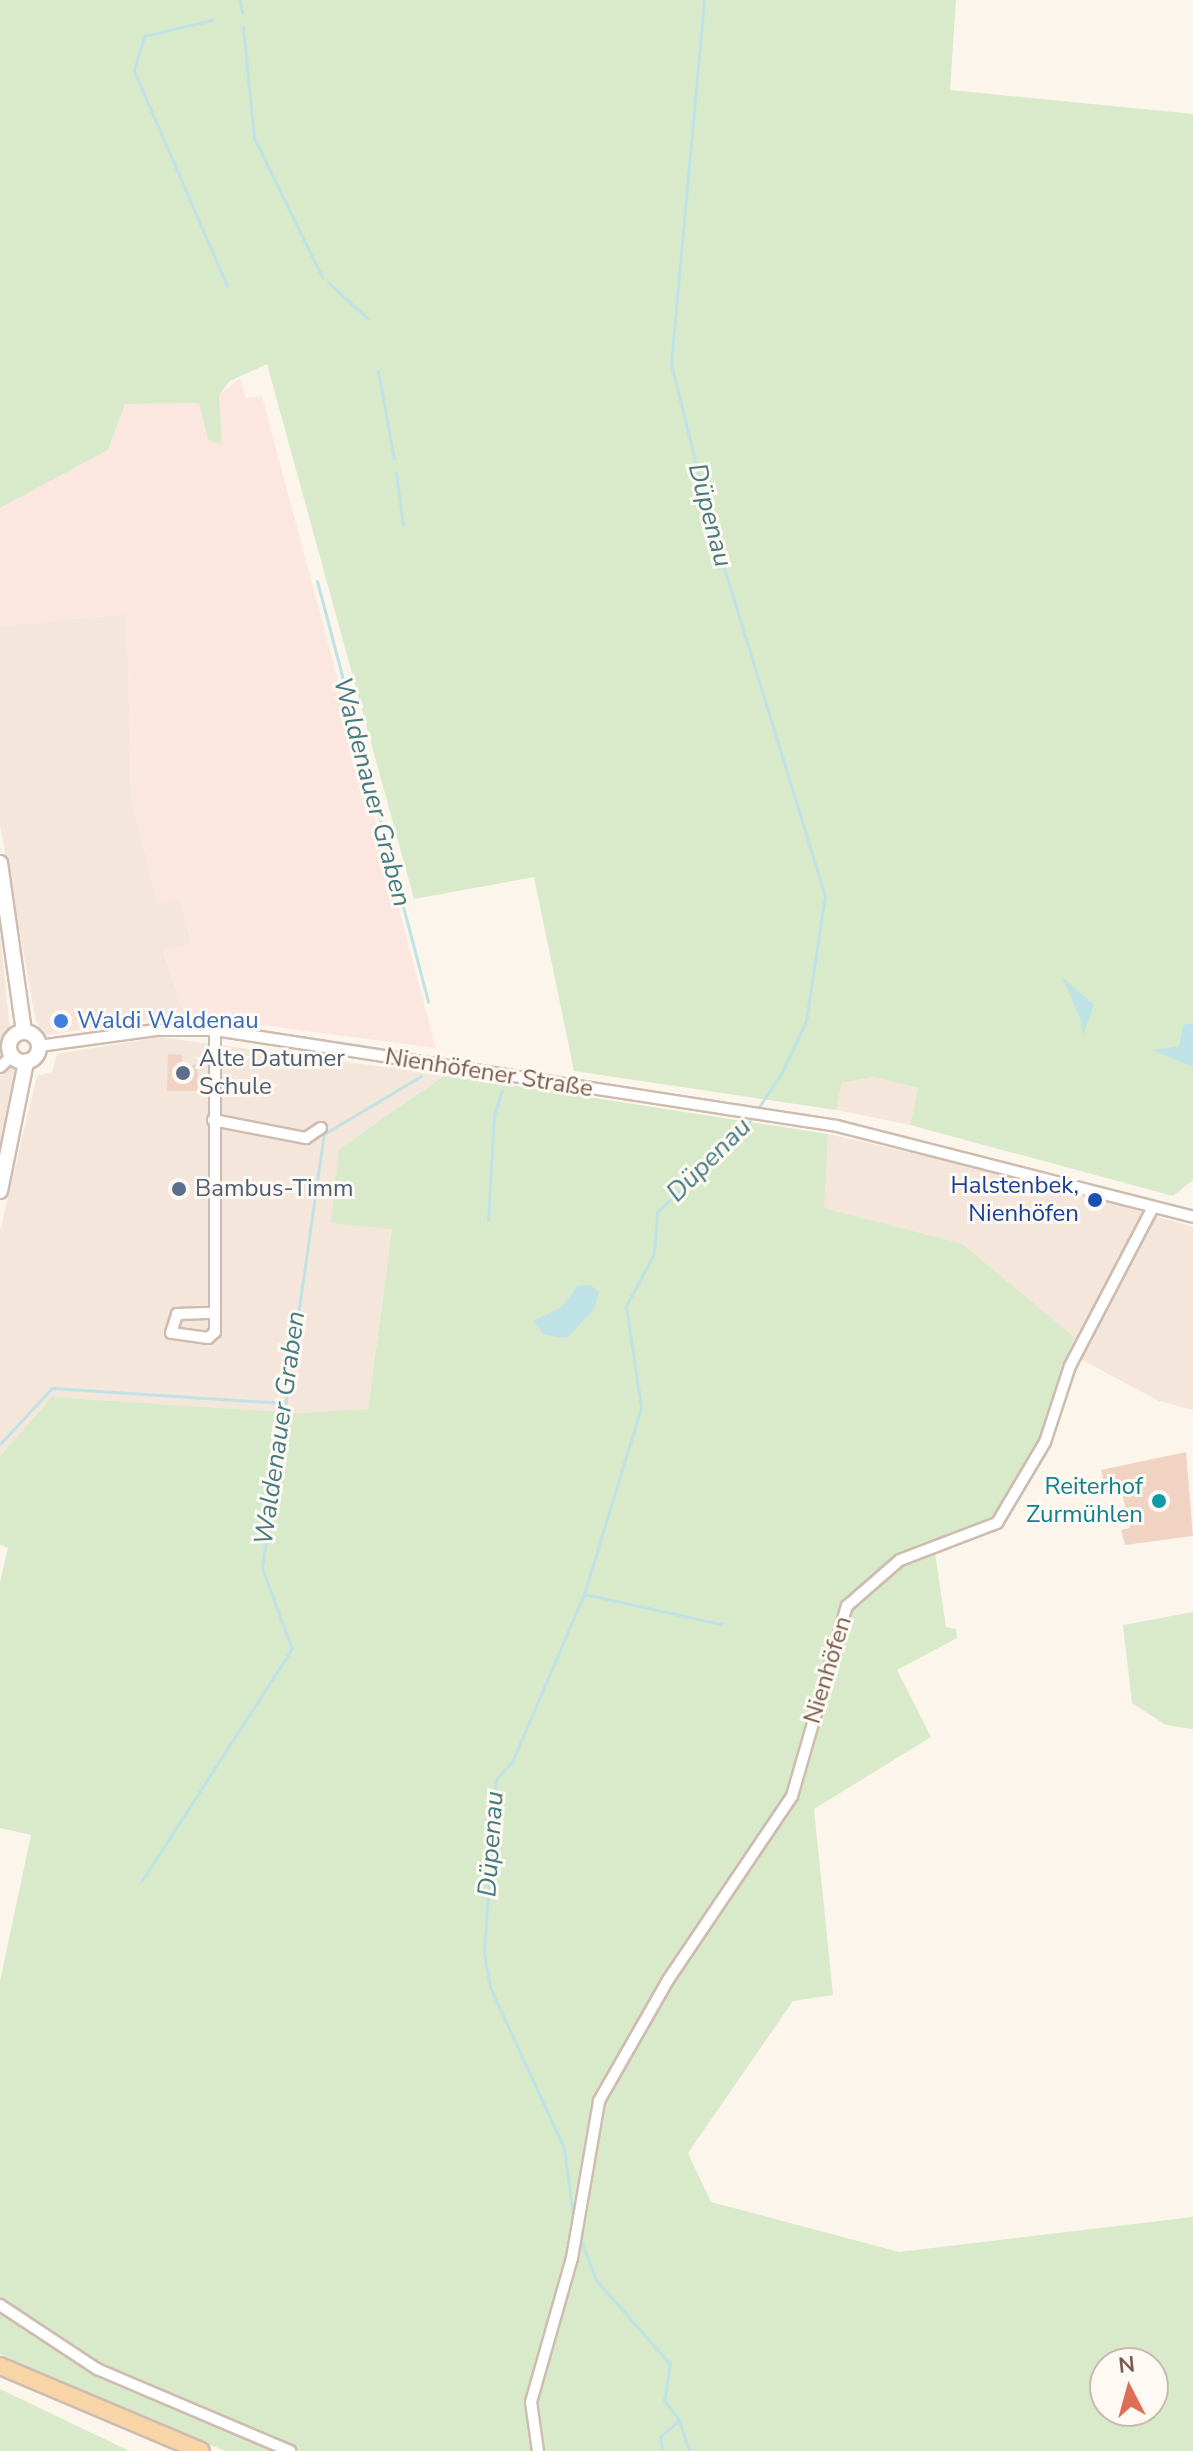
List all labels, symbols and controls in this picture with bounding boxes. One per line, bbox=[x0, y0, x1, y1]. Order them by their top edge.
water label: Düpenau bbox=[681, 460, 739, 570]
water label: Waldenauer Graben bbox=[326, 674, 418, 910]
place label: Waldi Waldenau bbox=[77, 1007, 259, 1035]
marker: Waldi Waldenau bbox=[52, 1012, 70, 1030]
street label: Nienhöfener Straße bbox=[383, 1042, 595, 1104]
place label: Alte Datumer Schule bbox=[199, 1045, 345, 1101]
marker: Alte Datumer Schule bbox=[174, 1064, 192, 1082]
water label: Düpenau bbox=[660, 1111, 758, 1209]
place label: Halstenbek, Nienhöfen bbox=[950, 1172, 1079, 1228]
place label: Bambus-Timm bbox=[195, 1175, 354, 1203]
marker: Bambus-Timm bbox=[170, 1180, 188, 1198]
marker: Halstenbek, Nienhöfen bbox=[1086, 1191, 1104, 1209]
water label: Waldenauer Graben bbox=[248, 1309, 312, 1547]
place label: Reiterhof Zurmühlen bbox=[1026, 1473, 1143, 1529]
marker: Reiterhof Zurmühlen bbox=[1150, 1492, 1168, 1510]
street label: Nienhöfen bbox=[798, 1613, 858, 1727]
water label: Düpenau bbox=[472, 1790, 510, 1898]
north arrow bbox=[1089, 2347, 1169, 2427]
text: N bbox=[1117, 2349, 1136, 2381]

